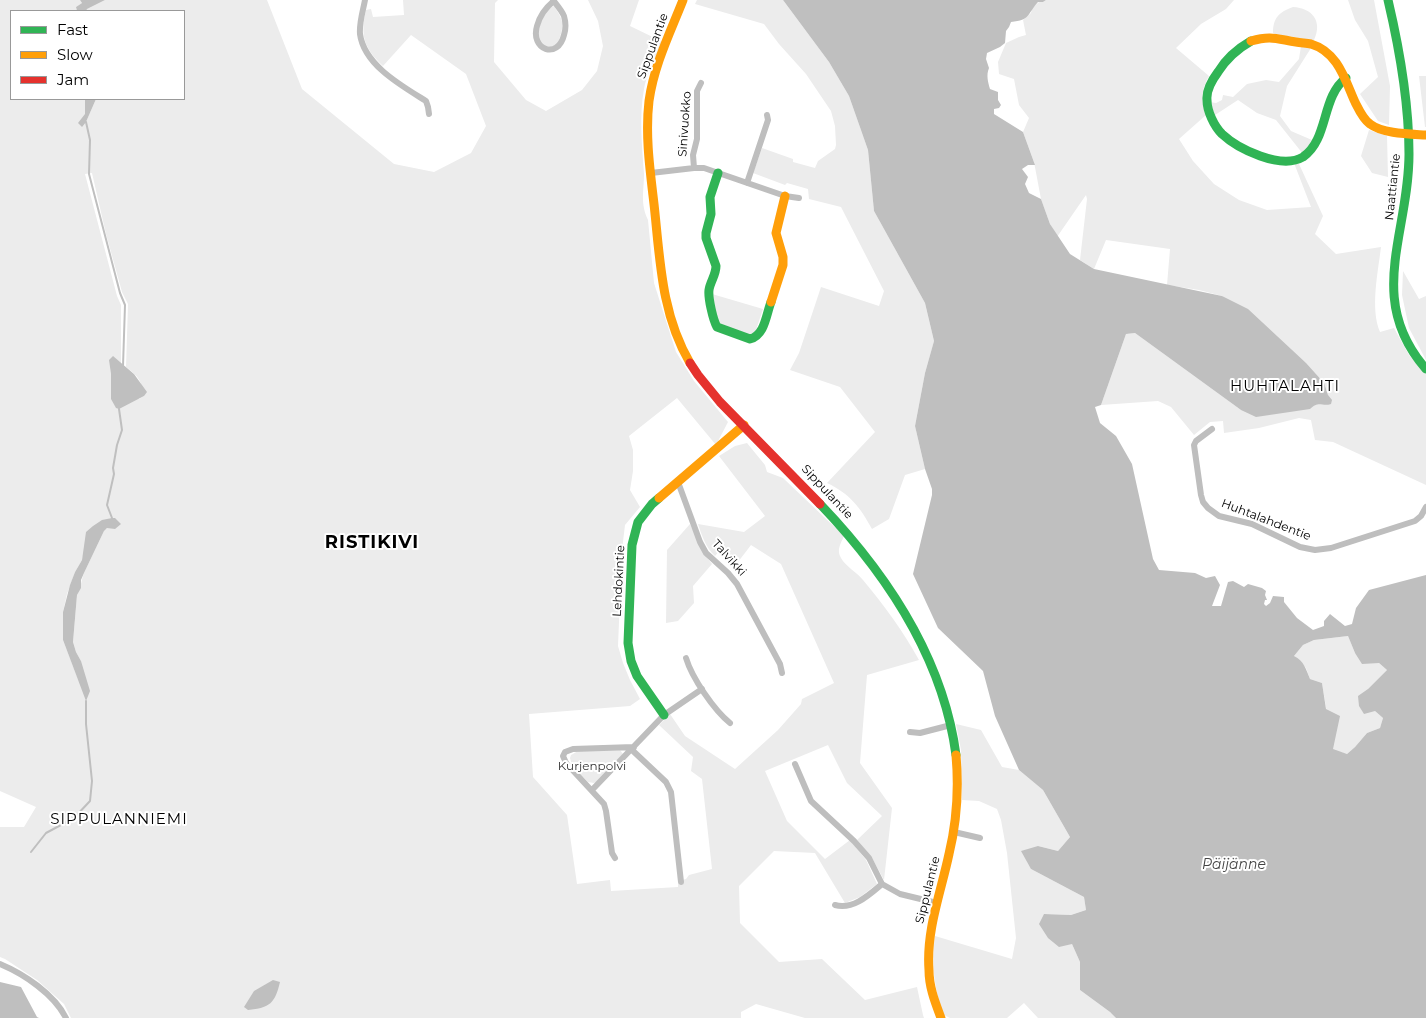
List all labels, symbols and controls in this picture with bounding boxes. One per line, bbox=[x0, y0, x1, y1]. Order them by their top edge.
legend bbox=[10, 10, 185, 100]
street label: Sippulantie bbox=[634, 11, 672, 81]
text: Fast bbox=[57, 20, 88, 39]
text: Slow bbox=[57, 45, 93, 64]
text: Jam bbox=[57, 70, 89, 89]
street label: Sinivuokko bbox=[676, 91, 694, 157]
street label: Naattiantie bbox=[1382, 153, 1404, 221]
district label: HUHTALAHTI bbox=[1229, 378, 1341, 396]
street label: Sippulantie bbox=[798, 462, 856, 522]
street label: Huhtalahdentie bbox=[1219, 496, 1313, 544]
district label: RISTIKIVI bbox=[324, 532, 420, 554]
street label: Talvikki bbox=[709, 537, 749, 579]
street label: Lehdokintie bbox=[610, 545, 628, 617]
park label: Kurjenpolvi bbox=[558, 759, 626, 773]
district label: SIPPULANNIEMI bbox=[49, 811, 189, 829]
street label: Sippulantie bbox=[913, 855, 943, 925]
water label: Päijänne bbox=[1202, 857, 1266, 873]

